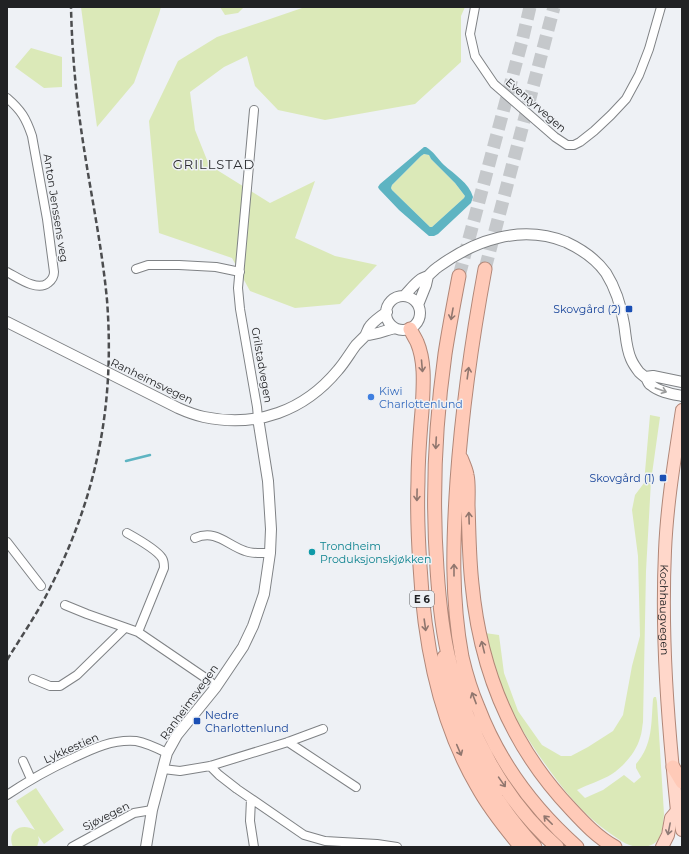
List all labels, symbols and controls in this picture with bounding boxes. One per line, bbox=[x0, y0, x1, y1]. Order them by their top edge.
street label: Eventyrvegen bbox=[503, 75, 569, 135]
street label: Anton Jenssens veg bbox=[41, 153, 71, 263]
district label: GRILLSTAD bbox=[173, 156, 255, 172]
place label: Skovgård (2) bbox=[553, 302, 621, 316]
marker: Skovgård (2) bbox=[624, 304, 634, 314]
one-way arrow bbox=[448, 307, 456, 320]
street label: Grilstadvegen bbox=[248, 326, 276, 404]
street label: Ranheimsvegen bbox=[109, 355, 195, 407]
one-way arrow bbox=[418, 359, 425, 372]
one-way arrow bbox=[464, 367, 472, 380]
place label: Kiwi Charlottenlund bbox=[379, 384, 463, 411]
one-way arrow bbox=[655, 386, 667, 394]
marker: Kiwi Charlottenlund bbox=[366, 392, 376, 402]
one-way arrow bbox=[433, 436, 440, 449]
place label: Skovgård (1) bbox=[589, 471, 655, 485]
marker: Skovgård (1) bbox=[658, 473, 668, 483]
one-way arrow bbox=[413, 488, 421, 501]
one-way arrow bbox=[465, 512, 472, 525]
place label: Trondheim Produksjonskjøkken bbox=[320, 539, 431, 566]
marker: Trondheim Produksjonskjøkken bbox=[307, 547, 317, 557]
one-way arrow bbox=[450, 564, 458, 577]
street label: Kochhaugvegen bbox=[657, 564, 672, 656]
road number: E 6 bbox=[410, 591, 434, 607]
one-way arrow bbox=[421, 618, 429, 631]
one-way arrow bbox=[478, 641, 486, 654]
street label: Ranheimsvegen bbox=[157, 662, 221, 742]
one-way arrow bbox=[470, 692, 478, 704]
place label: Nedre Charlottenlund bbox=[205, 708, 289, 735]
marker: Nedre Charlottenlund bbox=[192, 716, 202, 726]
street label: Lykkestien bbox=[41, 730, 101, 766]
one-way arrow bbox=[455, 744, 463, 756]
one-way arrow bbox=[498, 777, 506, 788]
street label: Sjøvegen bbox=[80, 798, 132, 834]
one-way arrow bbox=[544, 815, 553, 825]
one-way arrow bbox=[665, 822, 673, 835]

